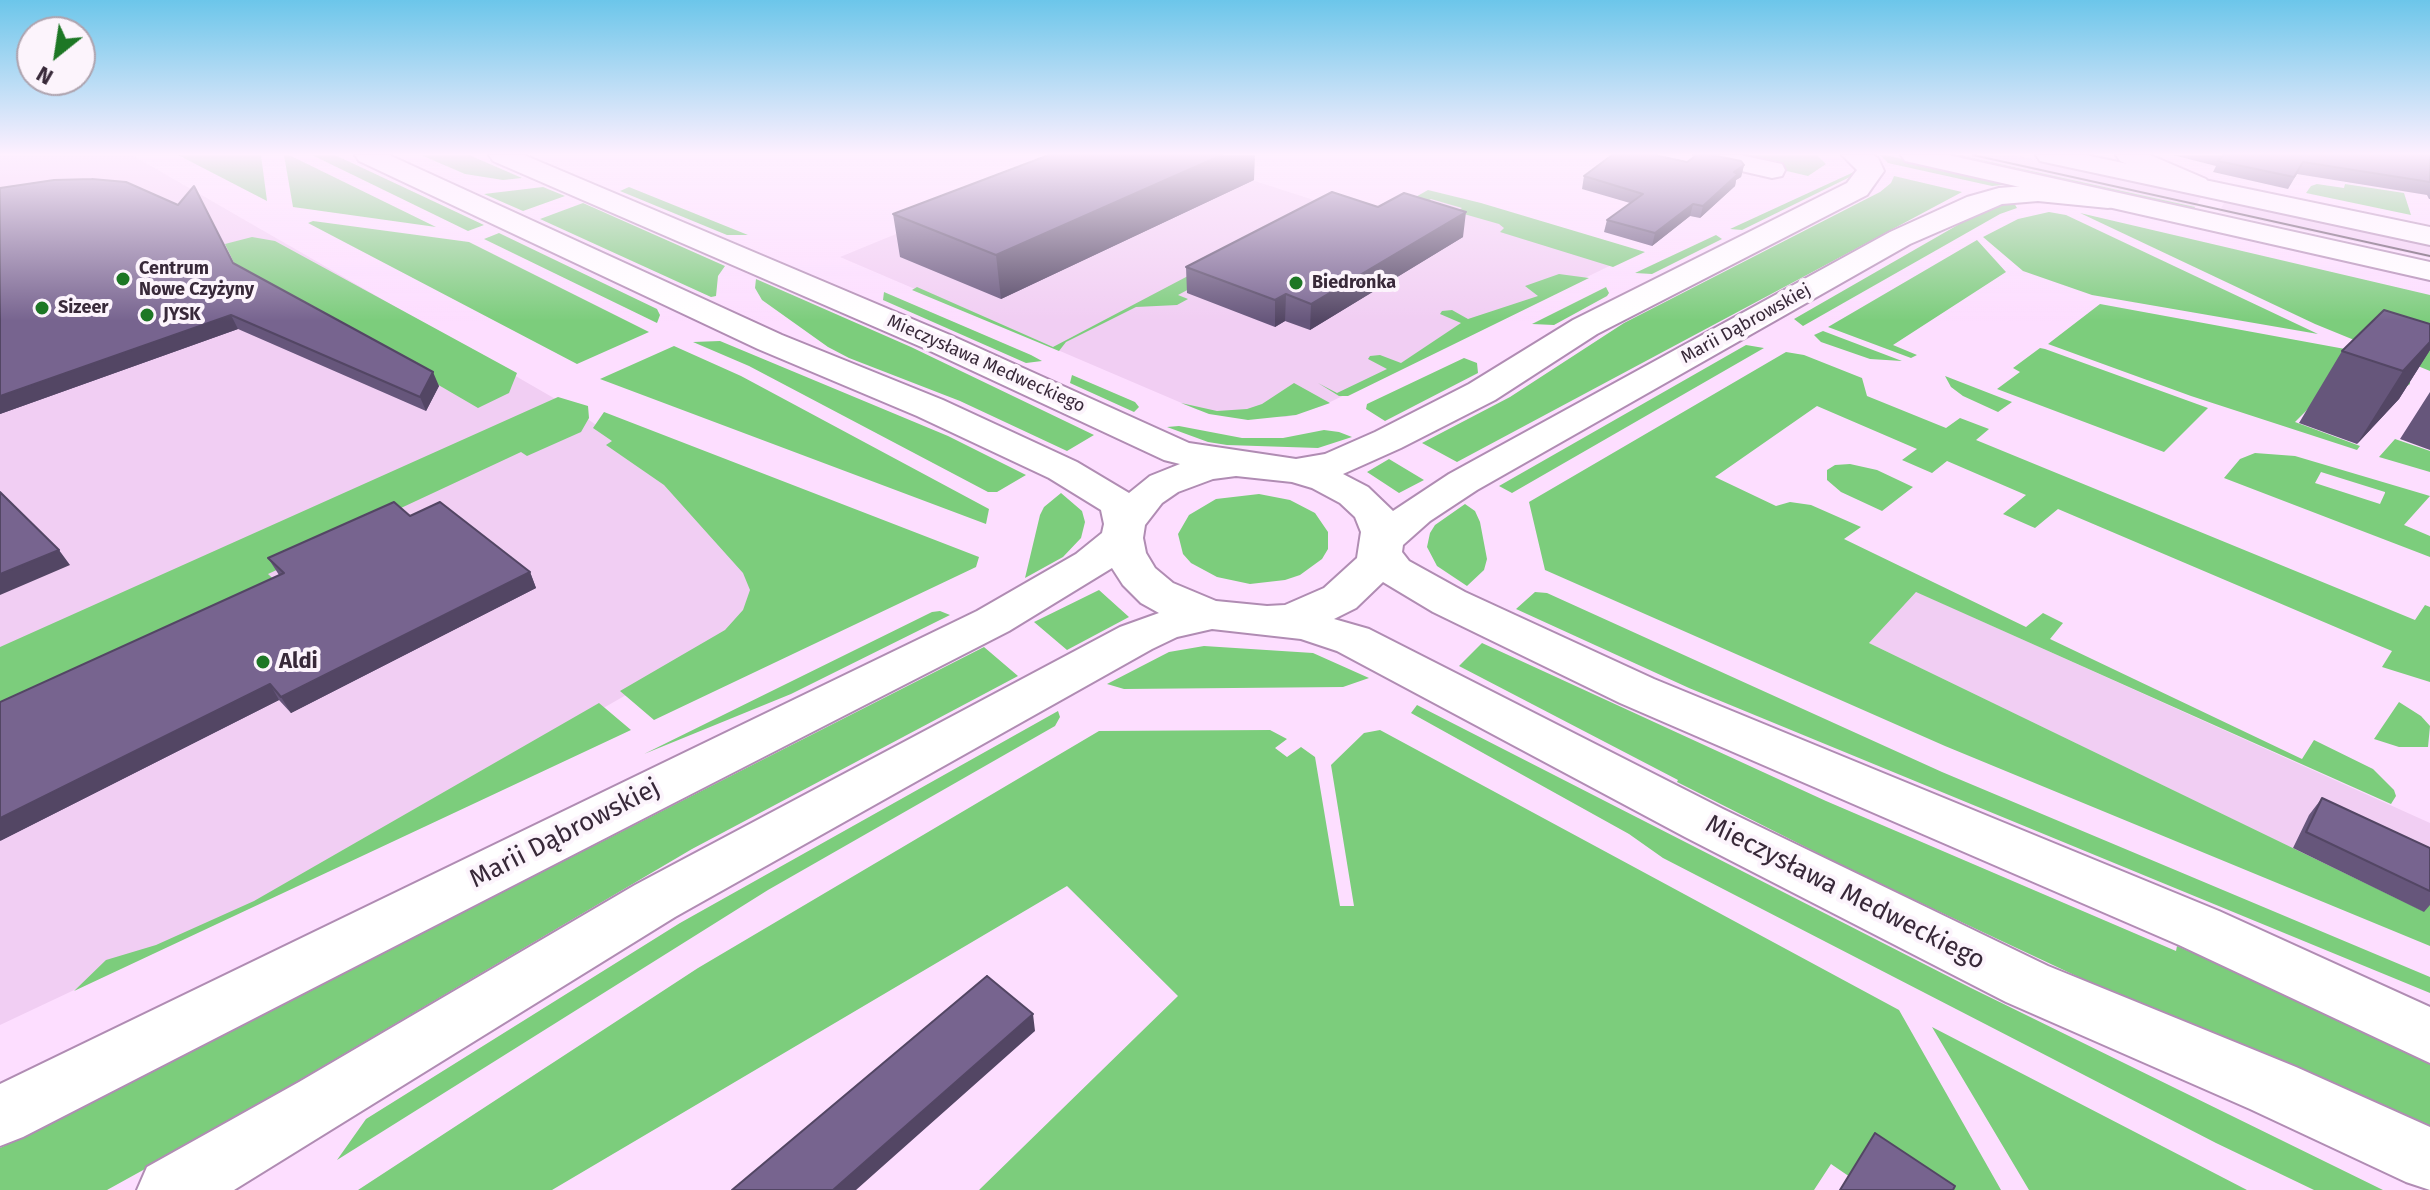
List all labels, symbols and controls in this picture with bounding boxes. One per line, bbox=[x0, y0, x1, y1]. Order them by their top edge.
north arrow bbox=[16, 16, 96, 96]
text: N bbox=[32, 60, 58, 91]
place label: Centrum Nowe Czyżyny bbox=[139, 258, 254, 300]
marker: Centrum Nowe Czyżyny bbox=[114, 270, 132, 288]
place label: Biedronka bbox=[1312, 272, 1396, 294]
marker: Biedronka bbox=[1287, 274, 1305, 292]
street label: Marii Dąbrowskiej bbox=[1677, 279, 1815, 369]
place label: Sizeer bbox=[58, 297, 109, 319]
marker: Sizeer bbox=[33, 299, 51, 317]
place label: JYSK bbox=[163, 304, 201, 326]
marker: JYSK bbox=[138, 306, 156, 324]
street label: Mieczysława Medweckiego bbox=[884, 311, 1088, 417]
place label: Aldi bbox=[279, 649, 318, 675]
marker: Aldi bbox=[254, 653, 272, 671]
street label: Marii Dąbrowskiej bbox=[465, 773, 665, 895]
street label: Mieczysława Medweckiego bbox=[1700, 809, 1990, 977]

